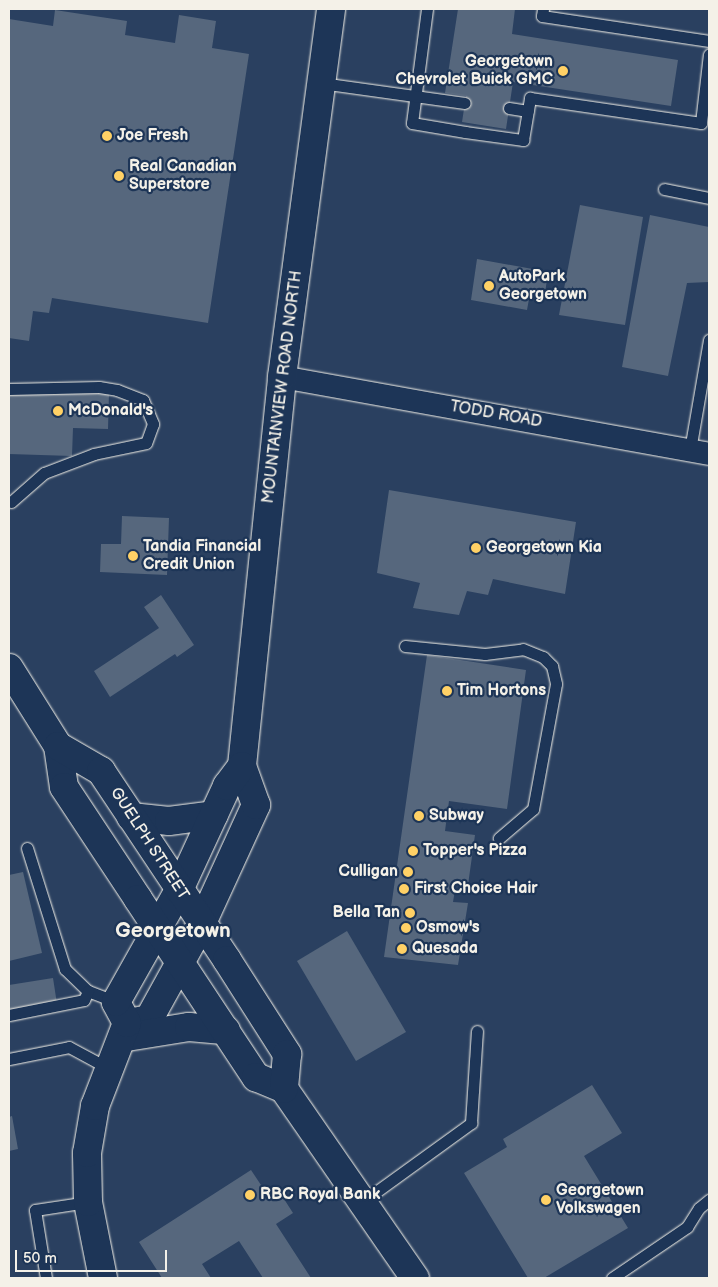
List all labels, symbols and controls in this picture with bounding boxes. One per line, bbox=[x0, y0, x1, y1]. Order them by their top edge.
place label: Georgetown Chevrolet Buick GMC bbox=[396, 52, 553, 90]
marker: Georgetown Chevrolet Buick GMC bbox=[557, 65, 569, 77]
place label: Joe Fresh bbox=[117, 126, 188, 146]
marker: Joe Fresh bbox=[101, 130, 113, 142]
place label: Real Canadian Superstore bbox=[129, 157, 237, 195]
marker: Real Canadian Superstore bbox=[113, 170, 125, 182]
place label: AutoPark Georgetown bbox=[499, 267, 587, 305]
street label: MOUNTAINVIEW ROAD NORTH bbox=[259, 269, 307, 505]
marker: AutoPark Georgetown bbox=[483, 280, 495, 292]
street label: TODD ROAD bbox=[449, 397, 543, 433]
place label: McDonald's bbox=[68, 401, 153, 421]
marker: McDonald's bbox=[52, 405, 64, 417]
place label: Tandia Financial Credit Union bbox=[143, 537, 261, 575]
place label: Georgetown Kia bbox=[486, 538, 602, 558]
marker: Georgetown Kia bbox=[470, 542, 482, 554]
marker: Tandia Financial Credit Union bbox=[127, 550, 139, 562]
place label: Tim Hortons bbox=[457, 681, 546, 701]
marker: Tim Hortons bbox=[441, 685, 453, 697]
street label: GUELPH STREET bbox=[105, 784, 193, 904]
place label: Subway bbox=[429, 806, 484, 826]
marker: Subway bbox=[413, 810, 425, 822]
place label: Topper's Pizza bbox=[423, 841, 527, 861]
marker: Topper's Pizza bbox=[407, 845, 419, 857]
place label: Culligan bbox=[339, 862, 398, 882]
marker: Culligan bbox=[402, 866, 414, 878]
place label: First Choice Hair bbox=[414, 879, 538, 899]
marker: First Choice Hair bbox=[398, 883, 410, 895]
place label: Bella Tan bbox=[333, 903, 400, 923]
marker: Bella Tan bbox=[404, 907, 416, 919]
district label: Georgetown bbox=[115, 918, 231, 944]
place label: Osmow's bbox=[416, 918, 480, 938]
marker: Osmow's bbox=[400, 922, 412, 934]
place label: Quesada bbox=[412, 939, 478, 959]
marker: Quesada bbox=[396, 943, 408, 955]
place label: Georgetown Volkswagen bbox=[556, 1181, 644, 1219]
place label: RBC Royal Bank bbox=[260, 1185, 380, 1205]
marker: RBC Royal Bank bbox=[244, 1189, 256, 1201]
marker: Georgetown Volkswagen bbox=[540, 1194, 552, 1206]
scale bar bbox=[18, 1240, 170, 1272]
text: 50 m bbox=[23, 1249, 57, 1268]

